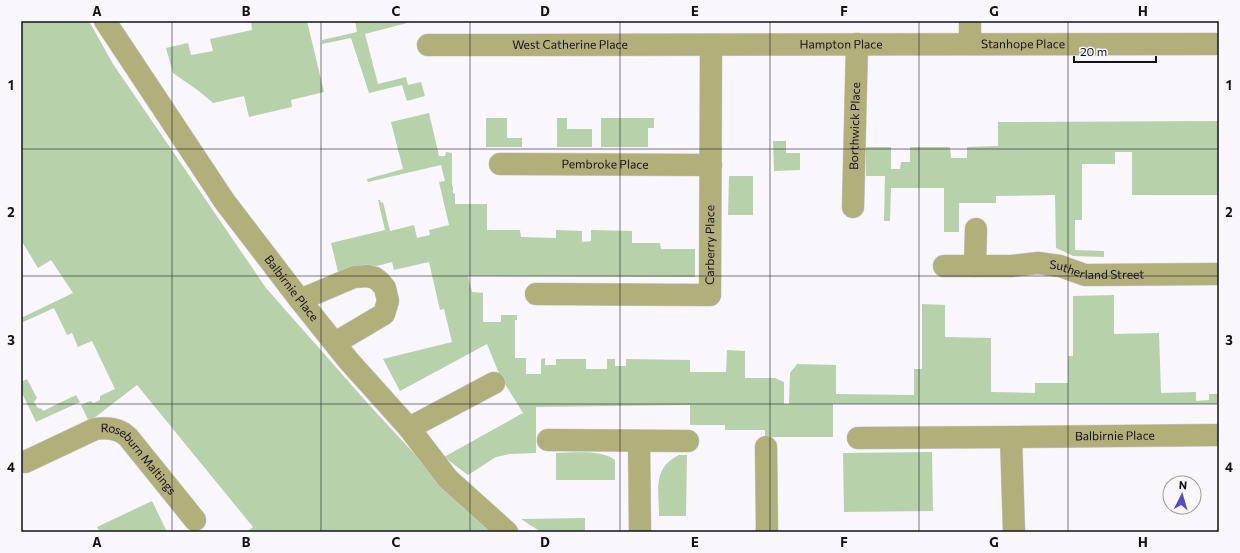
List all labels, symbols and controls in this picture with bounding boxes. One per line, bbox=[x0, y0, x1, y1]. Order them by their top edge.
text: A bbox=[92, 3, 102, 19]
text: B bbox=[242, 3, 251, 19]
text: C bbox=[392, 3, 401, 19]
text: D bbox=[540, 3, 550, 19]
text: E bbox=[691, 3, 699, 19]
text: F bbox=[840, 3, 848, 19]
text: G bbox=[989, 3, 999, 19]
text: H bbox=[1138, 3, 1148, 19]
street label: Hampton Place bbox=[799, 36, 883, 51]
street label: Stanhope Place bbox=[981, 36, 1065, 50]
street label: West Catherine Place bbox=[512, 37, 628, 51]
scale bar bbox=[1074, 38, 1156, 64]
text: 20 m bbox=[1080, 44, 1107, 58]
text: 1 bbox=[8, 77, 14, 93]
text: 1 bbox=[1226, 77, 1232, 93]
street label: Borthwick Place bbox=[846, 82, 862, 170]
street label: Pembroke Place bbox=[561, 156, 649, 171]
text: 2 bbox=[7, 204, 15, 220]
text: 2 bbox=[1225, 204, 1233, 220]
street label: Carberry Place bbox=[702, 205, 716, 285]
street label: Balbirnie Place bbox=[262, 252, 322, 324]
street label: Sutherland Street bbox=[1049, 257, 1144, 281]
text: 3 bbox=[7, 332, 15, 348]
text: 3 bbox=[1225, 332, 1233, 348]
street label: Roseburn Maltings bbox=[100, 420, 180, 497]
street label: Balbirnie Place bbox=[1075, 428, 1155, 442]
text: 4 bbox=[7, 459, 15, 475]
text: 4 bbox=[1225, 459, 1233, 475]
north arrow bbox=[1162, 475, 1202, 515]
text: N bbox=[1178, 478, 1188, 491]
text: A bbox=[92, 534, 102, 550]
text: B bbox=[242, 534, 251, 550]
text: C bbox=[392, 534, 401, 550]
text: D bbox=[540, 534, 550, 550]
text: E bbox=[691, 534, 699, 550]
text: F bbox=[840, 534, 848, 550]
text: G bbox=[989, 534, 999, 550]
text: H bbox=[1138, 534, 1148, 550]

